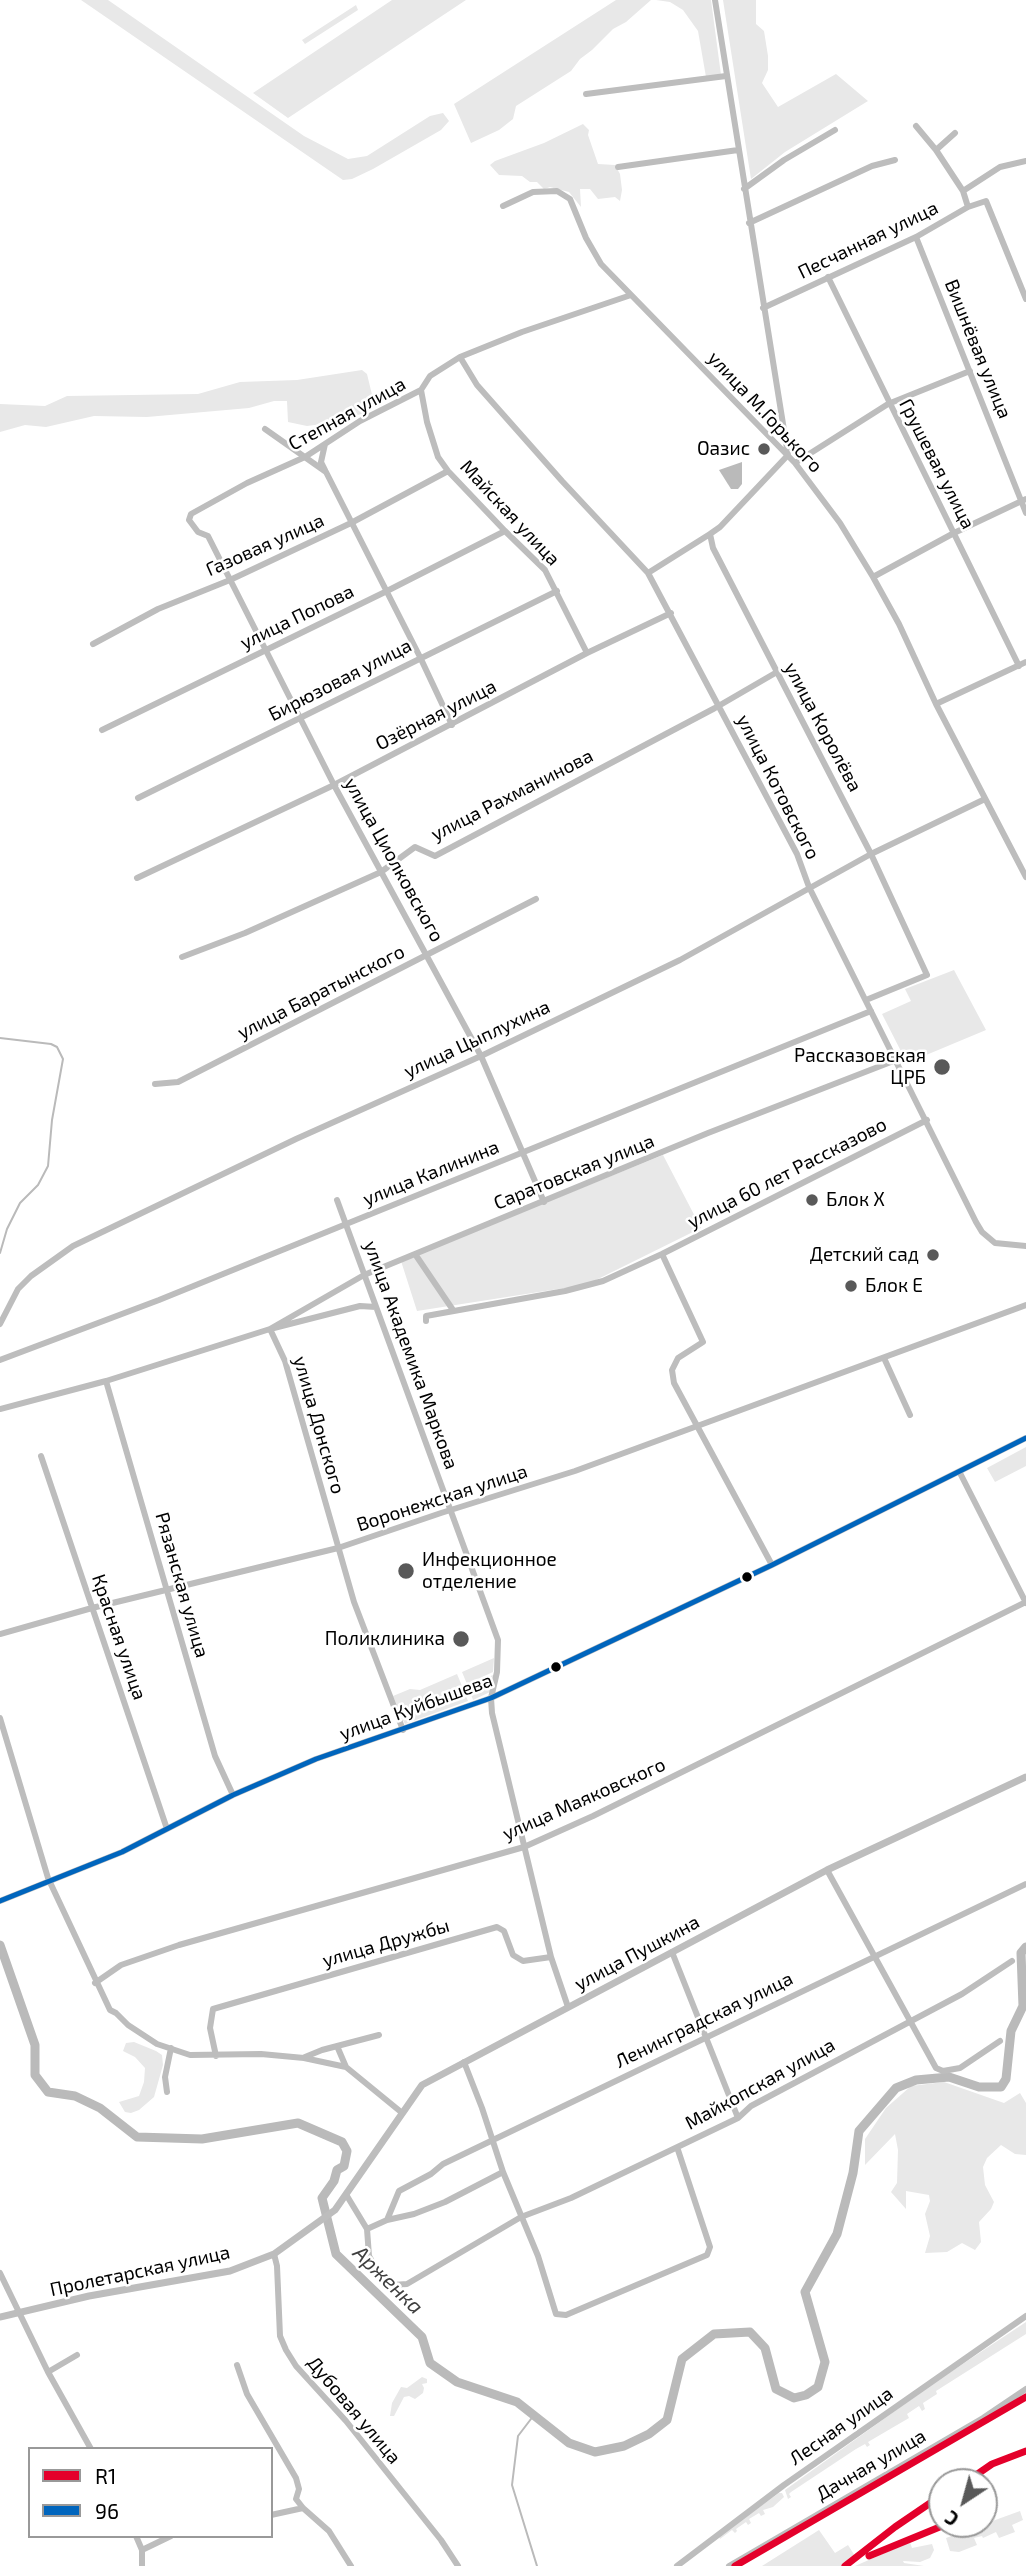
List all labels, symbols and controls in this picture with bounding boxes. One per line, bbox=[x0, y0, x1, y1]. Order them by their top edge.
street label: Песчанная улица bbox=[794, 196, 942, 284]
street label: Вишнёвая улица bbox=[940, 276, 1016, 422]
street label: улица М.Горького bbox=[703, 347, 827, 477]
street label: Степная улица bbox=[284, 372, 410, 456]
street label: Грушевая улица bbox=[894, 395, 980, 533]
place label: Оазис bbox=[697, 438, 750, 460]
marker: Оазис bbox=[756, 441, 772, 457]
street label: Майская улица bbox=[455, 456, 565, 570]
street label: Газовая улица bbox=[202, 509, 328, 581]
street label: улица Попова bbox=[236, 580, 358, 654]
street label: Бирюзовая улица bbox=[265, 634, 415, 726]
street label: улица Королёва bbox=[779, 658, 867, 796]
street label: Озёрная улица bbox=[372, 675, 500, 755]
street label: улица Котовского bbox=[732, 711, 824, 863]
street label: улица Рахманинова bbox=[427, 744, 597, 846]
street label: улица Циолковского bbox=[339, 774, 449, 946]
street label: улица Баратынского bbox=[234, 940, 408, 1044]
street label: улица Цыплухина bbox=[400, 995, 554, 1083]
place label: Рассказовская ЦРБ bbox=[794, 1045, 926, 1089]
marker: Рассказовская ЦРБ bbox=[932, 1057, 952, 1077]
street label: улица 60 лет Рассказово bbox=[684, 1113, 890, 1233]
street label: Саратовская улица bbox=[490, 1129, 658, 1215]
street label: улица Калинина bbox=[360, 1135, 502, 1211]
place label: Блок Х bbox=[826, 1189, 885, 1211]
marker: Блок Х bbox=[804, 1192, 820, 1208]
street label: улица Академика Маркова bbox=[359, 1238, 463, 1472]
place label: Детский сад bbox=[810, 1244, 919, 1266]
marker: Детский сад bbox=[925, 1247, 941, 1263]
place label: Блок Е bbox=[865, 1275, 923, 1297]
marker: Блок Е bbox=[843, 1278, 859, 1294]
street label: улица Донского bbox=[288, 1354, 350, 1496]
street label: Воронежская улица bbox=[354, 1460, 530, 1536]
street label: Рязанская улица bbox=[150, 1510, 214, 1660]
place label: Инфекционное отделение bbox=[422, 1549, 557, 1593]
marker: Инфекционное отделение bbox=[396, 1561, 416, 1581]
unlabelled marker bbox=[740, 1570, 754, 1584]
street label: Красная улица bbox=[87, 1571, 151, 1703]
place label: Поликлиника bbox=[325, 1628, 445, 1650]
marker: Поликлиника bbox=[451, 1629, 471, 1649]
unlabelled marker bbox=[549, 1660, 563, 1674]
street label: улица Куйбышева bbox=[337, 1669, 495, 1745]
street label: улица Маяковского bbox=[499, 1753, 669, 1845]
street label: улица Пушкина bbox=[571, 1910, 703, 1996]
street label: улица Дружбы bbox=[320, 1914, 452, 1972]
street label: Ленинградская улица bbox=[611, 1967, 797, 2073]
street label: Майкопская улица bbox=[681, 2033, 839, 2135]
street label: Пролетарская улица bbox=[48, 2241, 232, 2301]
water label: Арженка bbox=[348, 2241, 428, 2319]
street label: Дубовая улица bbox=[302, 2352, 406, 2468]
street label: Лесная улица bbox=[785, 2382, 897, 2470]
street label: Дачная улица bbox=[812, 2424, 930, 2506]
legend bbox=[28, 2447, 273, 2538]
text: R1 bbox=[95, 2463, 116, 2488]
north arrow bbox=[928, 2468, 998, 2538]
text: 96 bbox=[95, 2498, 119, 2523]
text: С bbox=[940, 2506, 963, 2531]

